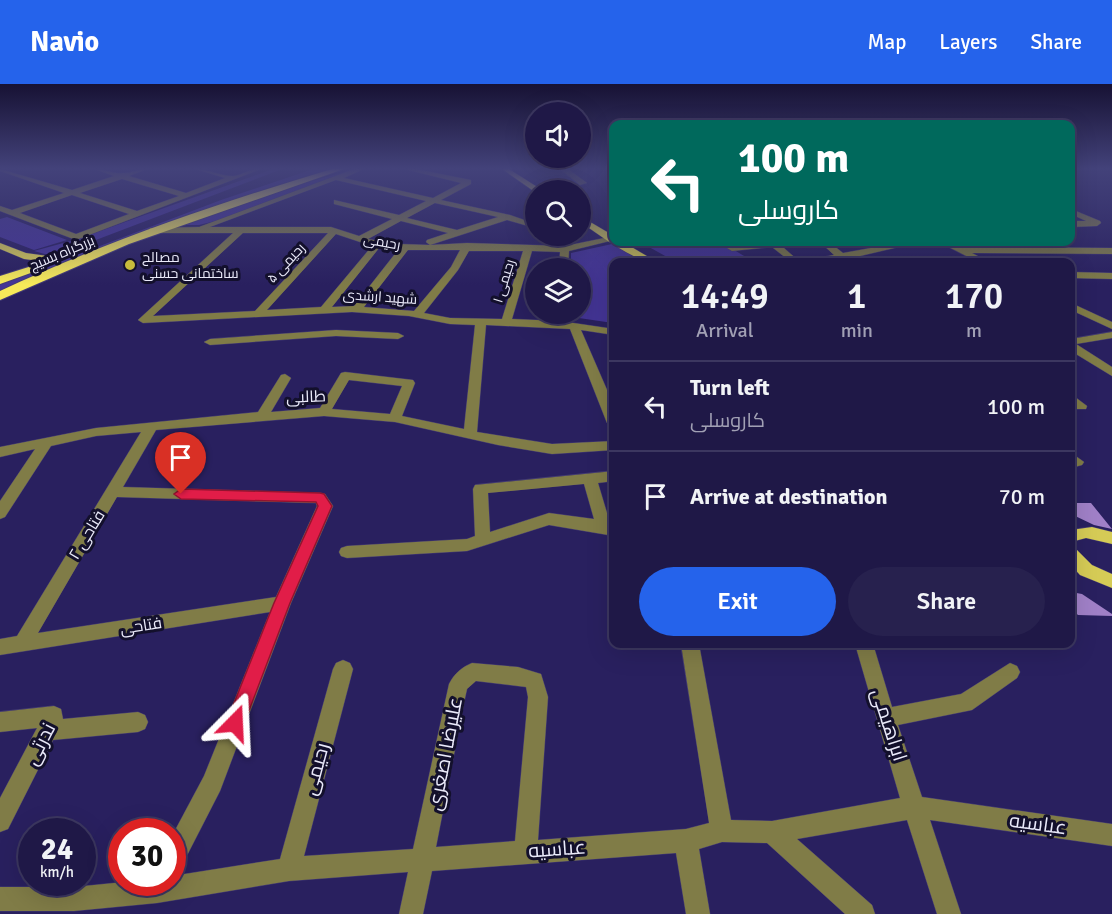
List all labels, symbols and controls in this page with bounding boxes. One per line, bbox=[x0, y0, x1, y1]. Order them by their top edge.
text: Navio bbox=[30, 25, 99, 59]
text: Map bbox=[868, 29, 906, 55]
text: Layers bbox=[939, 29, 997, 55]
text: Share bbox=[1030, 29, 1082, 55]
map controls bbox=[525, 102, 591, 324]
button: sound bbox=[525, 102, 591, 168]
text: 100 m bbox=[738, 133, 849, 184]
icon: left bbox=[639, 144, 717, 222]
button: search bbox=[525, 180, 591, 246]
text: کاروسلی bbox=[738, 194, 839, 227]
street label: رحیمی bbox=[362, 230, 402, 254]
street label: بزرگراه بسیج bbox=[27, 232, 97, 274]
street label: رحیمی ۵ bbox=[263, 240, 309, 286]
place label: مصالح ساختمانی حسنی bbox=[142, 249, 239, 282]
street label: رحیمی ۱ bbox=[489, 257, 519, 305]
marker: مصالح ساختمانی حسنی bbox=[123, 258, 137, 272]
button: layers bbox=[525, 258, 591, 324]
text: 14:49 bbox=[681, 274, 769, 319]
text: 1 bbox=[847, 274, 867, 319]
text: 170 bbox=[945, 274, 1003, 319]
street label: شهید ارشدی bbox=[342, 286, 418, 308]
text: Arrival bbox=[696, 318, 754, 343]
text: min bbox=[841, 318, 873, 343]
text: m bbox=[966, 318, 982, 343]
text: Turn left bbox=[690, 374, 770, 401]
street label: طالبی bbox=[286, 386, 326, 408]
icon: left bbox=[639, 390, 672, 423]
text: 100 m bbox=[987, 393, 1045, 420]
text: کاروسلی bbox=[690, 408, 765, 433]
pin bbox=[155, 432, 206, 494]
icon: arrive bbox=[164, 441, 197, 474]
icon: arrive bbox=[639, 480, 672, 513]
text: Arrive at destination bbox=[690, 483, 887, 510]
text: 70 m bbox=[999, 483, 1045, 510]
street label: فتاحی ۲ bbox=[64, 507, 110, 563]
button: Exit bbox=[639, 567, 836, 636]
button: Share bbox=[848, 567, 1045, 636]
street label: فتاحی bbox=[119, 613, 163, 639]
street label: ابراهیمی bbox=[866, 685, 912, 765]
position arrow bbox=[203, 691, 267, 755]
street label: علیرضا اصغری bbox=[422, 695, 468, 813]
street label: ندرتی bbox=[19, 719, 61, 769]
street label: رحیمی bbox=[297, 740, 335, 798]
street label: عباسیه bbox=[1008, 808, 1068, 840]
speed limit sign: 30 bbox=[108, 818, 186, 896]
text: 24 bbox=[41, 831, 73, 868]
street label: عباسیه bbox=[527, 835, 587, 863]
text: km/h bbox=[40, 863, 74, 881]

